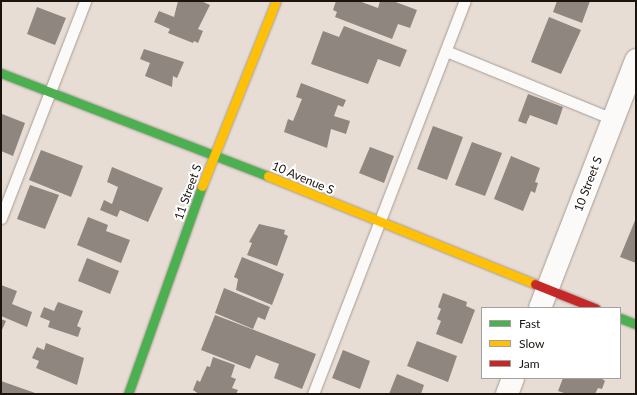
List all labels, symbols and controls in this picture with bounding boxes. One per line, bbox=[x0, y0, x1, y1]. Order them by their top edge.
street label: 10 Street S bbox=[571, 154, 605, 214]
street label: 10 Avenue S bbox=[270, 158, 336, 198]
street label: 11 Street S bbox=[171, 162, 205, 222]
legend bbox=[481, 307, 621, 379]
text: Fast bbox=[519, 316, 540, 331]
text: Slow bbox=[519, 336, 544, 351]
text: Jam bbox=[519, 356, 540, 371]

